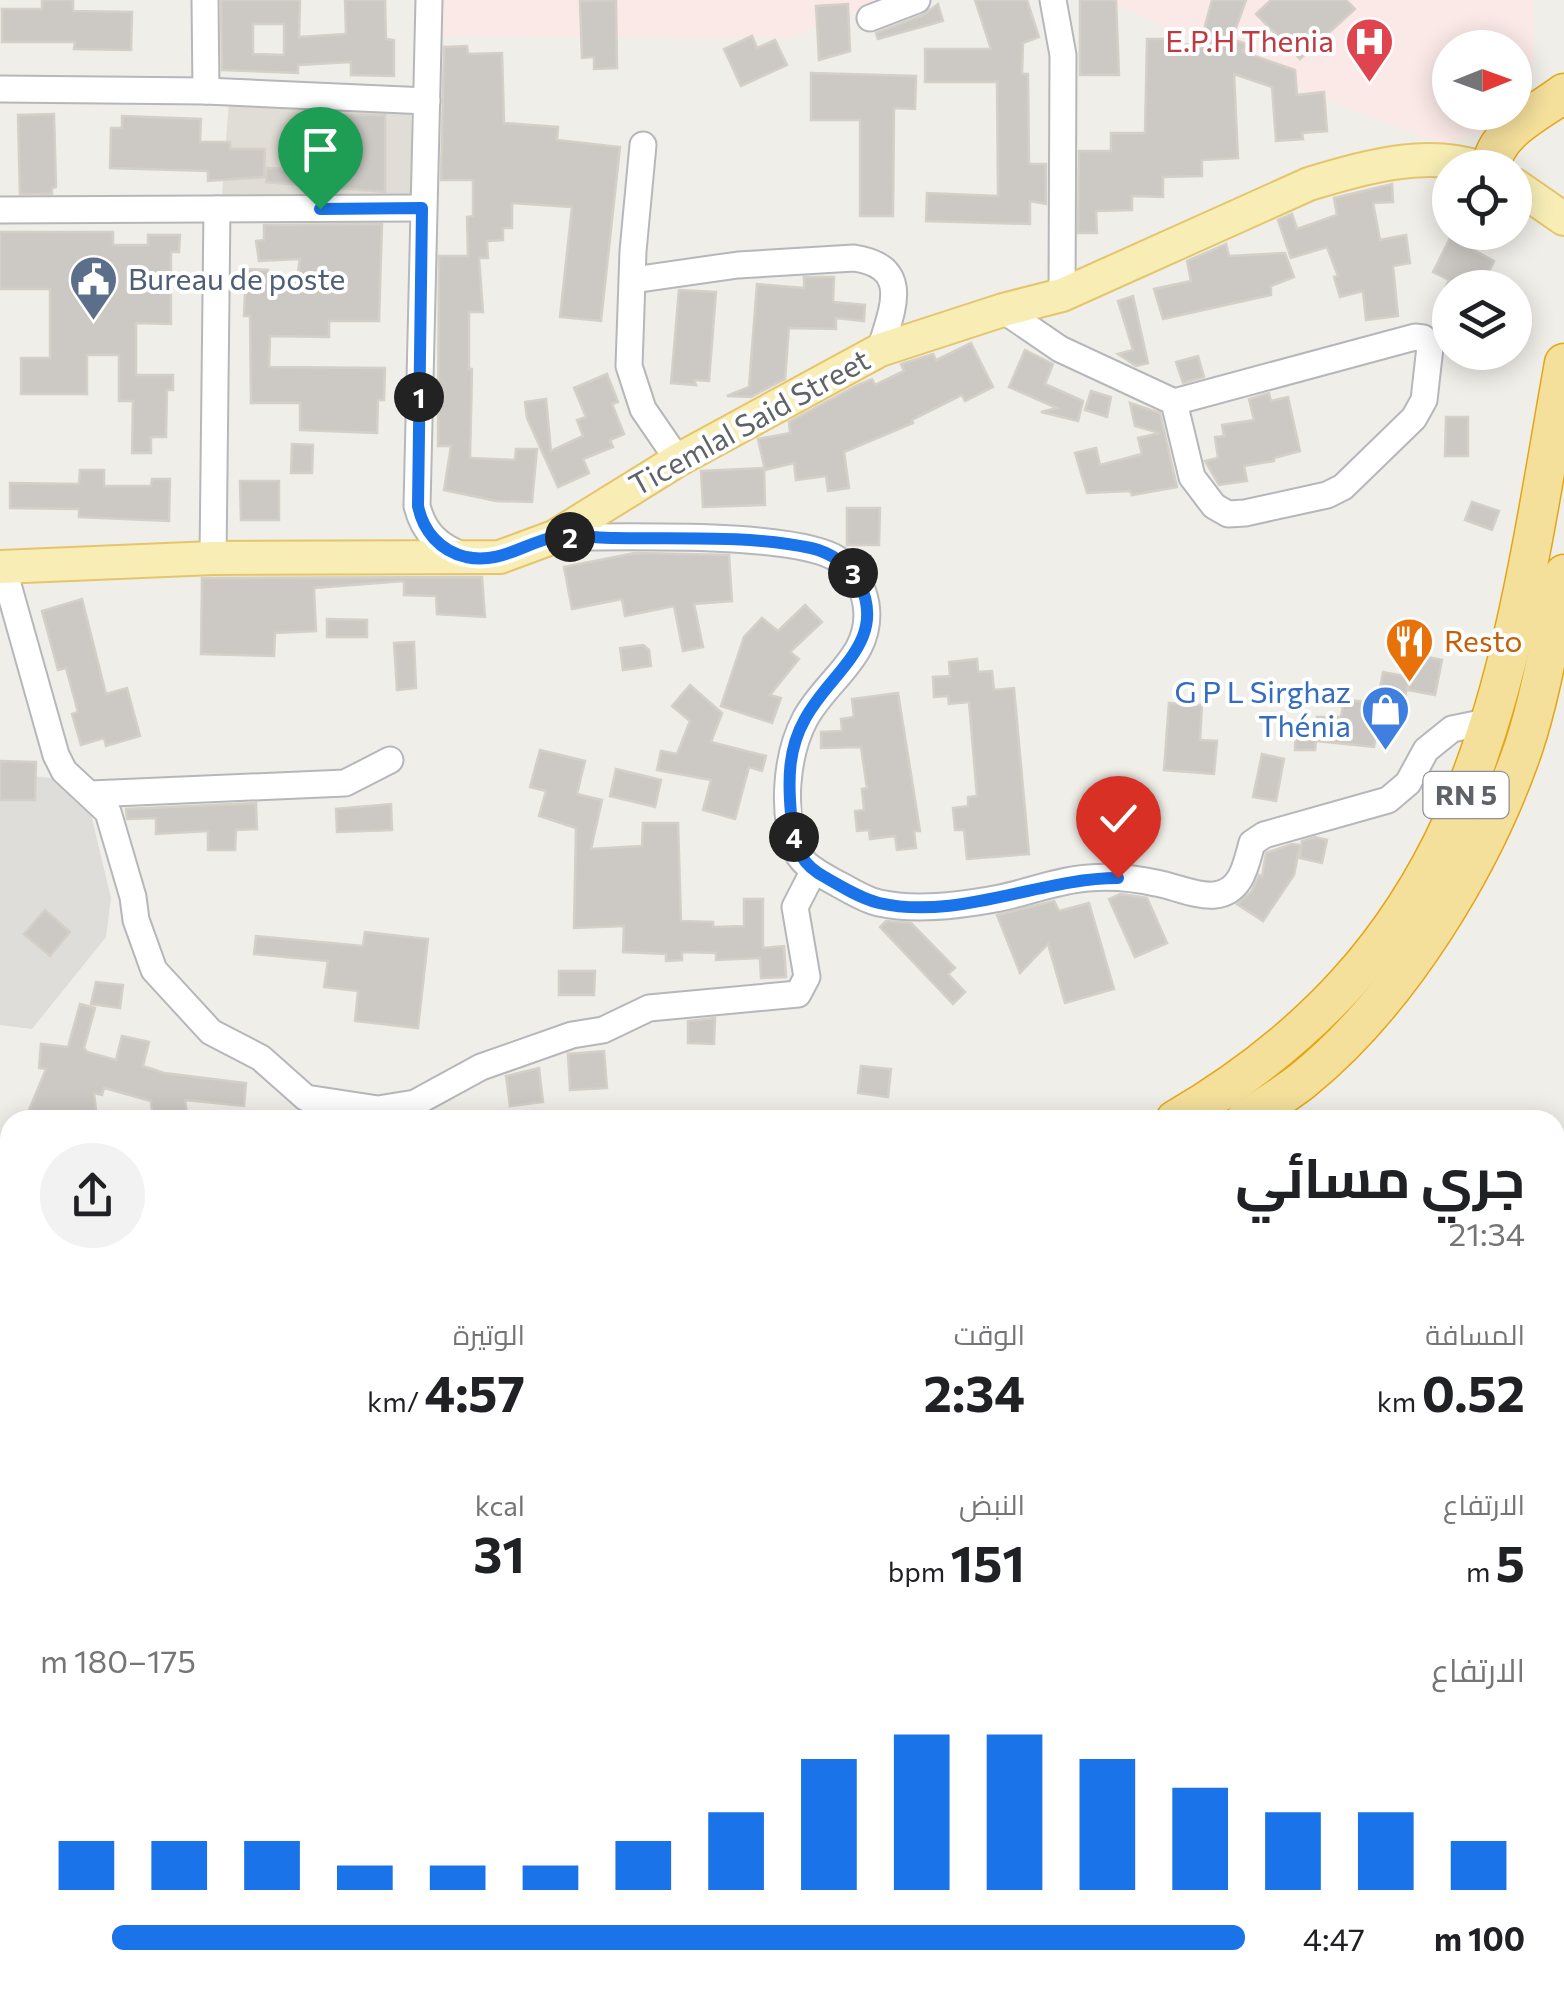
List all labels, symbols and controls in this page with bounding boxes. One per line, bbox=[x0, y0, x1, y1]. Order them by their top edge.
hospital icon: E.P.H Thenia bbox=[1343, 16, 1395, 84]
place label: E.P.H Thenia bbox=[1165, 21, 1334, 58]
north arrow bbox=[1432, 30, 1532, 130]
map controls bbox=[1432, 30, 1532, 370]
pin bbox=[278, 107, 363, 210]
icon: arrive bbox=[293, 122, 348, 177]
button: locate bbox=[1432, 150, 1532, 250]
public building icon: Bureau de poste bbox=[67, 254, 119, 322]
place label: Bureau de poste bbox=[128, 259, 345, 296]
button: layers bbox=[1432, 270, 1532, 370]
street label: Ticemlal Said Street bbox=[622, 339, 876, 502]
pin: 1 bbox=[394, 372, 444, 422]
text: 1 bbox=[413, 380, 425, 414]
pin: 2 bbox=[545, 512, 595, 562]
text: 2 bbox=[562, 520, 578, 554]
pin: 3 bbox=[828, 548, 878, 598]
text: 3 bbox=[845, 556, 861, 590]
restaurant icon: Resto bbox=[1383, 616, 1435, 684]
place label: Resto bbox=[1444, 621, 1523, 658]
place label: G P L Sirghaz Thénia bbox=[1174, 672, 1351, 743]
shop icon: G P L Sirghaz Thénia bbox=[1360, 684, 1412, 752]
road number: RN 5 bbox=[1424, 772, 1508, 818]
pin bbox=[1076, 776, 1161, 879]
icon: check bbox=[1091, 791, 1146, 846]
pin: 4 bbox=[769, 812, 819, 862]
text: 4 bbox=[785, 820, 803, 854]
text: جري مسائي bbox=[1235, 1142, 1525, 1209]
button: share bbox=[40, 1143, 145, 1248]
text: 21:34 bbox=[1449, 1213, 1525, 1253]
text: الوتيرة bbox=[453, 1317, 525, 1351]
text: الوقت bbox=[954, 1317, 1025, 1351]
text: المسافة bbox=[1425, 1317, 1525, 1351]
text: 4:57 bbox=[424, 1361, 525, 1422]
text: 2:34 bbox=[924, 1361, 1025, 1422]
text: 0.52 bbox=[1422, 1361, 1525, 1422]
text: /km bbox=[367, 1384, 424, 1418]
text: km bbox=[1377, 1384, 1422, 1418]
text: النبض bbox=[959, 1487, 1025, 1521]
text: الارتفاع bbox=[1443, 1487, 1525, 1521]
text: kcal bbox=[475, 1488, 525, 1522]
text: 31 bbox=[473, 1522, 525, 1583]
text: 151 bbox=[951, 1531, 1025, 1592]
text: 5 bbox=[1496, 1531, 1525, 1592]
text: bpm bbox=[888, 1554, 951, 1588]
text: m bbox=[1466, 1554, 1496, 1588]
text: 175–180 m bbox=[40, 1640, 196, 1680]
text: الارتفاع bbox=[1431, 1649, 1525, 1689]
text: 4:47 bbox=[1303, 1918, 1365, 1958]
text: 100 m bbox=[1434, 1918, 1525, 1958]

